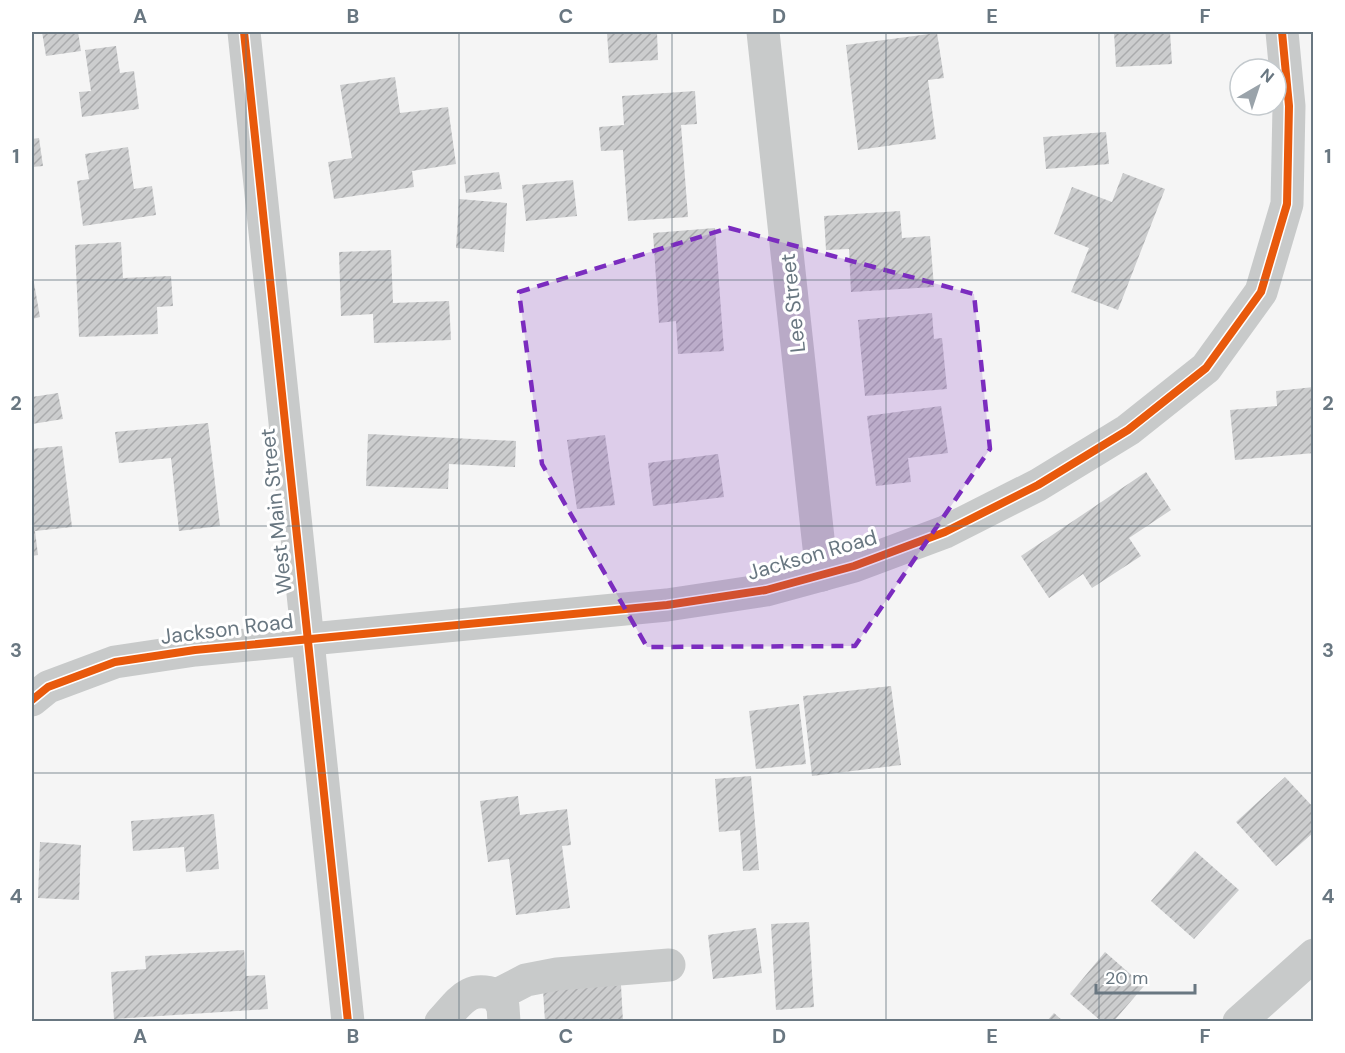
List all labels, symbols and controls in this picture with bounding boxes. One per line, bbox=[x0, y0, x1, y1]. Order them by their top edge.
text: A bbox=[133, 3, 147, 29]
text: B bbox=[347, 3, 359, 29]
text: C bbox=[559, 3, 573, 29]
text: D bbox=[772, 3, 786, 29]
text: E bbox=[986, 3, 998, 29]
text: F bbox=[1199, 3, 1211, 29]
north arrow bbox=[1228, 57, 1288, 117]
text: N bbox=[1256, 64, 1278, 88]
text: 1 bbox=[12, 143, 20, 169]
text: 1 bbox=[1324, 143, 1332, 169]
street label: Lee Street bbox=[774, 252, 812, 354]
text: 2 bbox=[10, 390, 22, 416]
text: 2 bbox=[1322, 390, 1334, 416]
street label: West Main Street bbox=[253, 427, 299, 595]
street label: Jackson Road bbox=[744, 523, 880, 587]
street label: Jackson Road bbox=[159, 607, 295, 651]
text: 3 bbox=[10, 637, 22, 663]
text: 3 bbox=[1322, 637, 1334, 663]
text: 4 bbox=[10, 883, 23, 909]
text: 4 bbox=[1322, 883, 1335, 909]
scale bar bbox=[1096, 957, 1195, 995]
text: 20 m bbox=[1105, 966, 1148, 990]
text: A bbox=[133, 1023, 147, 1049]
text: B bbox=[347, 1023, 359, 1049]
text: C bbox=[559, 1023, 573, 1049]
text: D bbox=[772, 1023, 786, 1049]
text: E bbox=[986, 1023, 998, 1049]
text: F bbox=[1199, 1023, 1211, 1049]

